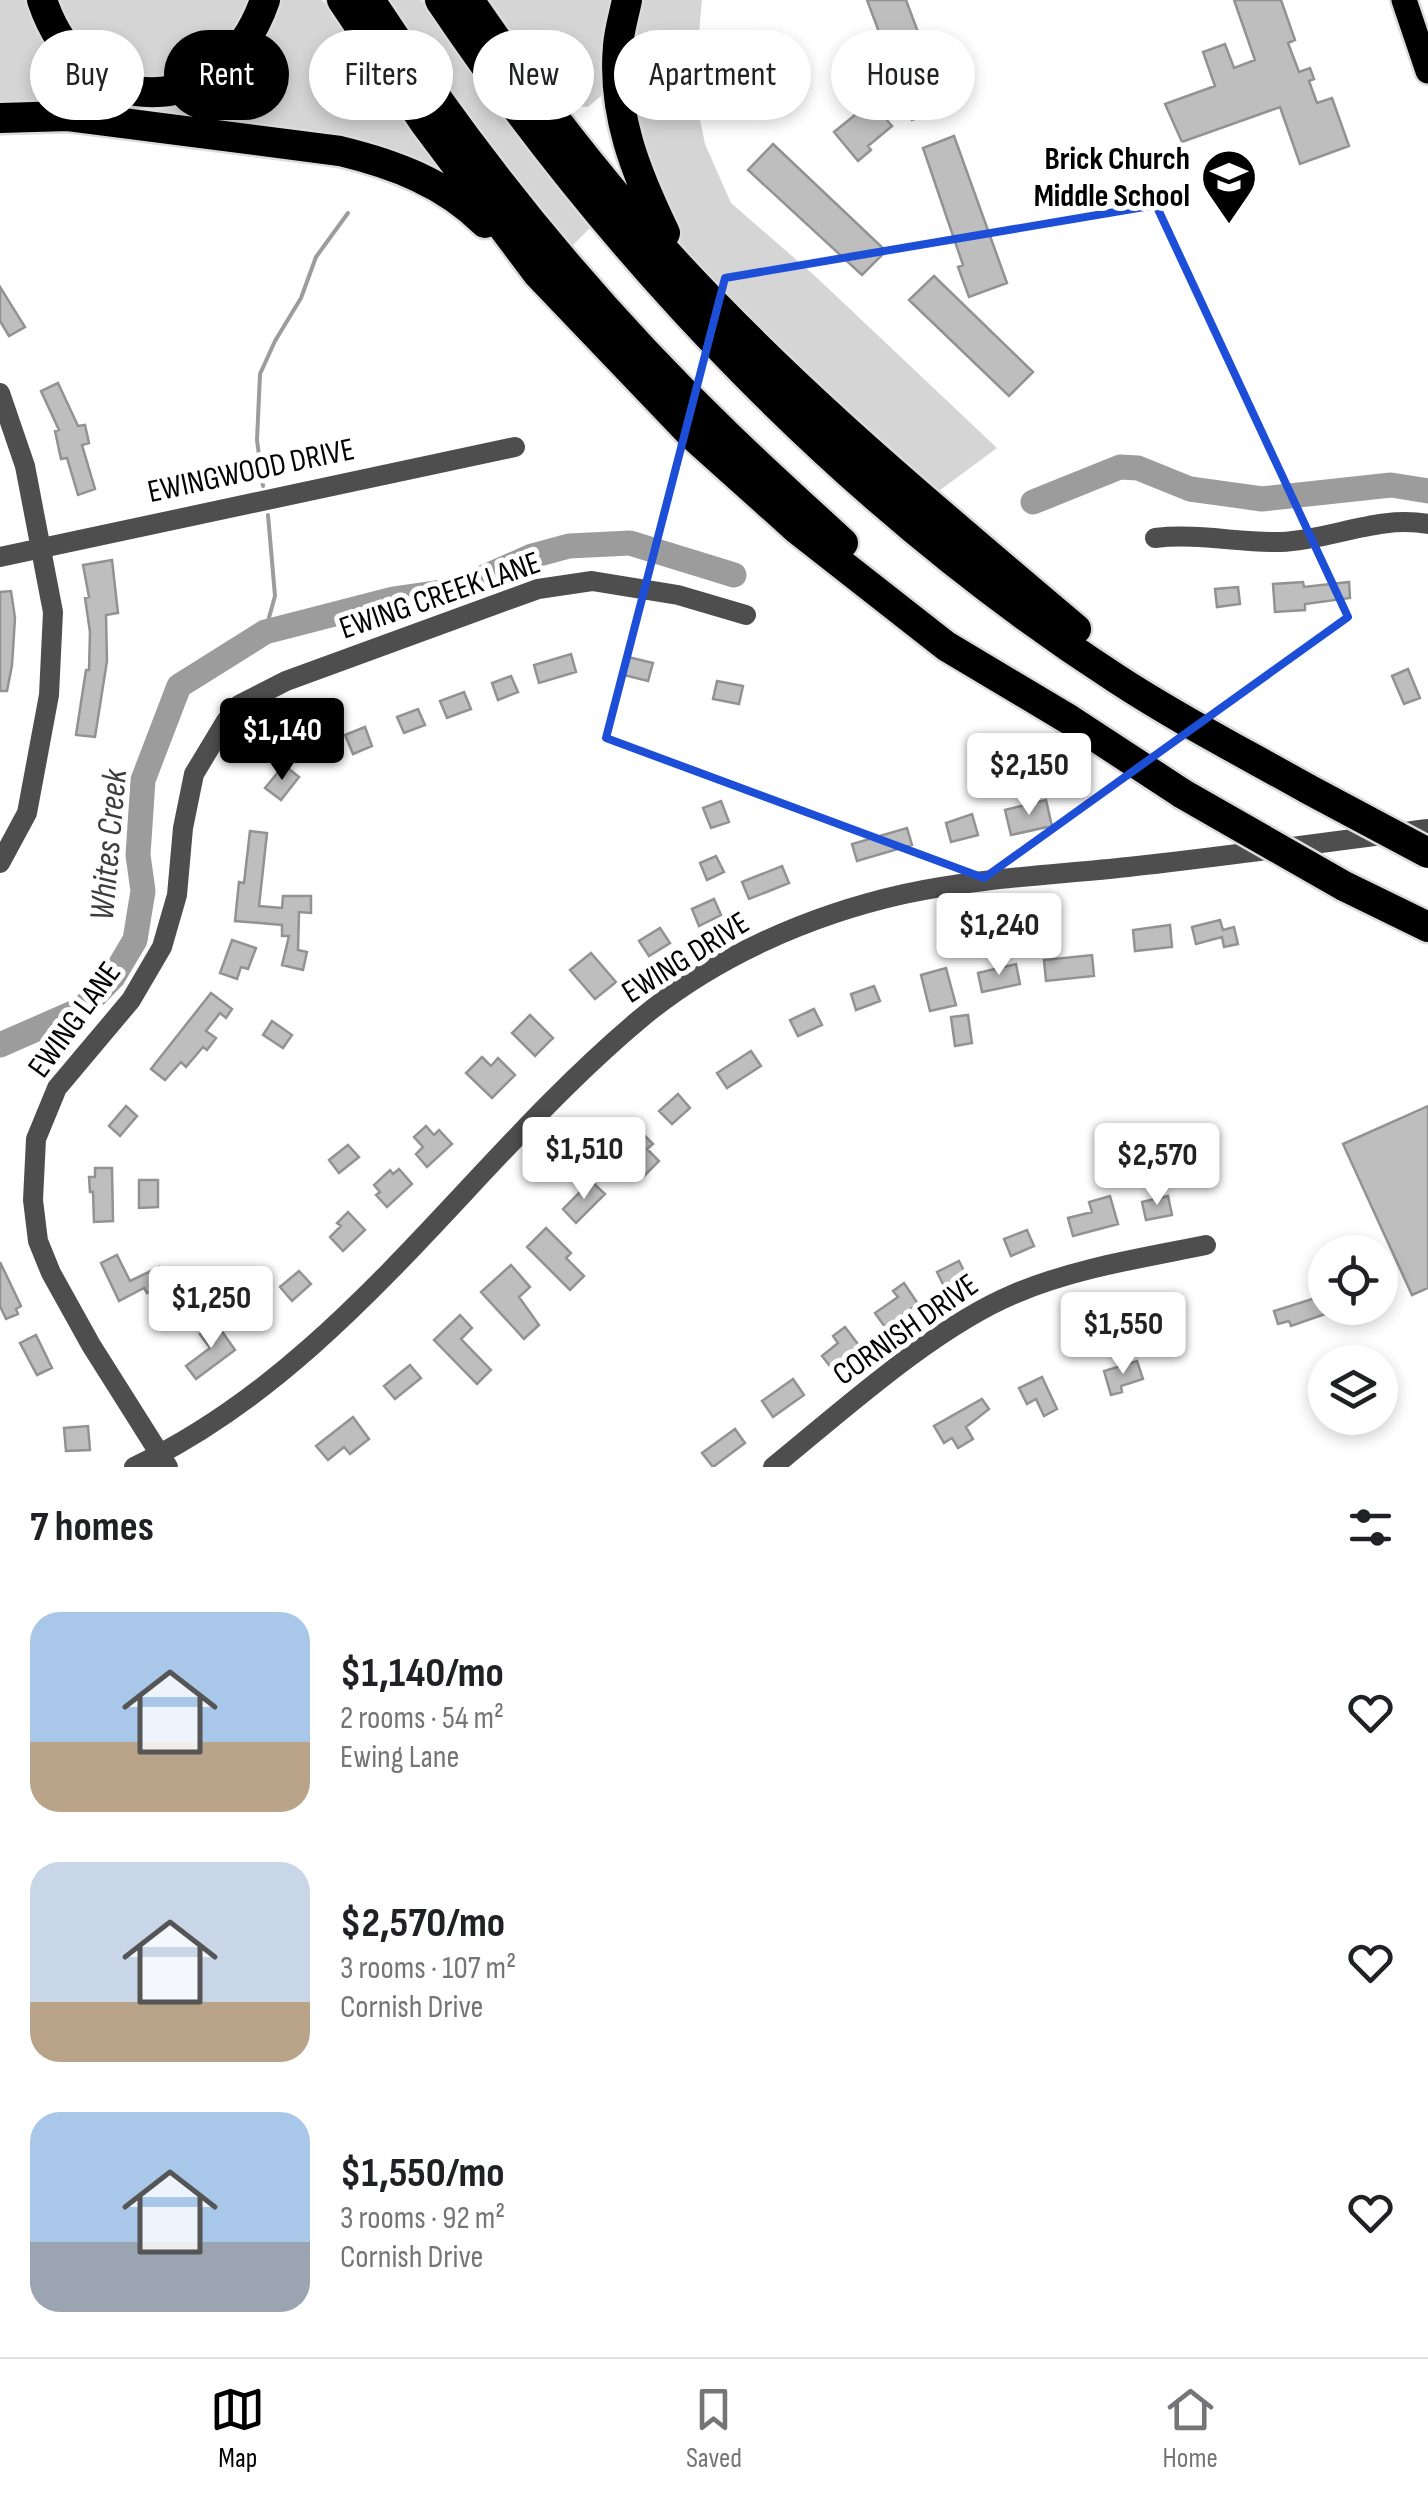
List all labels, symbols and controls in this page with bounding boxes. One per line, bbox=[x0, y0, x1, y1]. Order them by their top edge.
chip: Buy bbox=[30, 30, 144, 120]
chip: Rent bbox=[164, 30, 289, 120]
chip: Filters bbox=[309, 30, 453, 120]
chip: New bbox=[473, 30, 594, 120]
chip: Apartment bbox=[614, 30, 811, 120]
chip: House bbox=[831, 30, 975, 120]
place label: Brick Church Middle School bbox=[1034, 140, 1190, 216]
school or university icon: Brick Church Middle School bbox=[1199, 147, 1259, 226]
street label: EWINGWOOD DRIVE bbox=[144, 430, 358, 512]
street label: EWING CREEK LANE bbox=[335, 543, 545, 649]
pin: $1,140 bbox=[201, 698, 363, 783]
text: $1,140 bbox=[242, 711, 322, 750]
pin: $2,150 bbox=[948, 733, 1110, 818]
text: $2,150 bbox=[989, 746, 1069, 785]
water label: Whites Creek bbox=[81, 767, 137, 922]
pin: $1,240 bbox=[918, 893, 1080, 978]
street label: EWING DRIVE bbox=[615, 904, 757, 1012]
text: $1,240 bbox=[958, 906, 1040, 945]
street label: EWING LANE bbox=[20, 955, 130, 1085]
pin: $1,510 bbox=[503, 1117, 665, 1202]
pin: $2,570 bbox=[1076, 1123, 1238, 1208]
text: $1,510 bbox=[544, 1130, 624, 1169]
text: $2,570 bbox=[1116, 1136, 1198, 1175]
map controls bbox=[1308, 1235, 1398, 1435]
button: locate bbox=[1308, 1235, 1398, 1325]
pin: $1,250 bbox=[130, 1266, 292, 1351]
street label: CORNISH DRIVE bbox=[826, 1266, 986, 1394]
text: $1,250 bbox=[171, 1279, 251, 1318]
pin: $1,550 bbox=[1042, 1292, 1204, 1377]
text: $1,550 bbox=[1083, 1305, 1163, 1344]
button: layers bbox=[1308, 1345, 1398, 1435]
icon: filters bbox=[1343, 1500, 1398, 1555]
text: 7 homes bbox=[30, 1502, 154, 1553]
text: $1,140/mo bbox=[340, 1648, 504, 1699]
icon: home bbox=[110, 1652, 230, 1772]
icon: heart bbox=[1343, 1685, 1398, 1740]
text: 2 rooms · 54 m² bbox=[340, 1699, 504, 1738]
text: Ewing Lane bbox=[340, 1738, 459, 1777]
text: $2,570/mo bbox=[340, 1898, 505, 1949]
icon: home bbox=[110, 1902, 230, 2022]
icon: heart bbox=[1343, 1935, 1398, 1990]
text: 3 rooms · 107 m² bbox=[340, 1949, 516, 1988]
text: Cornish Drive bbox=[340, 1988, 484, 2027]
text: $1,550/mo bbox=[340, 2148, 505, 2199]
icon: home bbox=[110, 2152, 230, 2272]
icon: heart bbox=[1343, 2185, 1398, 2240]
text: 3 rooms · 92 m² bbox=[340, 2199, 505, 2238]
text: Cornish Drive bbox=[340, 2238, 484, 2277]
tab: Map bbox=[210, 2382, 265, 2475]
tab: Saved bbox=[686, 2382, 742, 2475]
tab: Home bbox=[1163, 2382, 1218, 2475]

